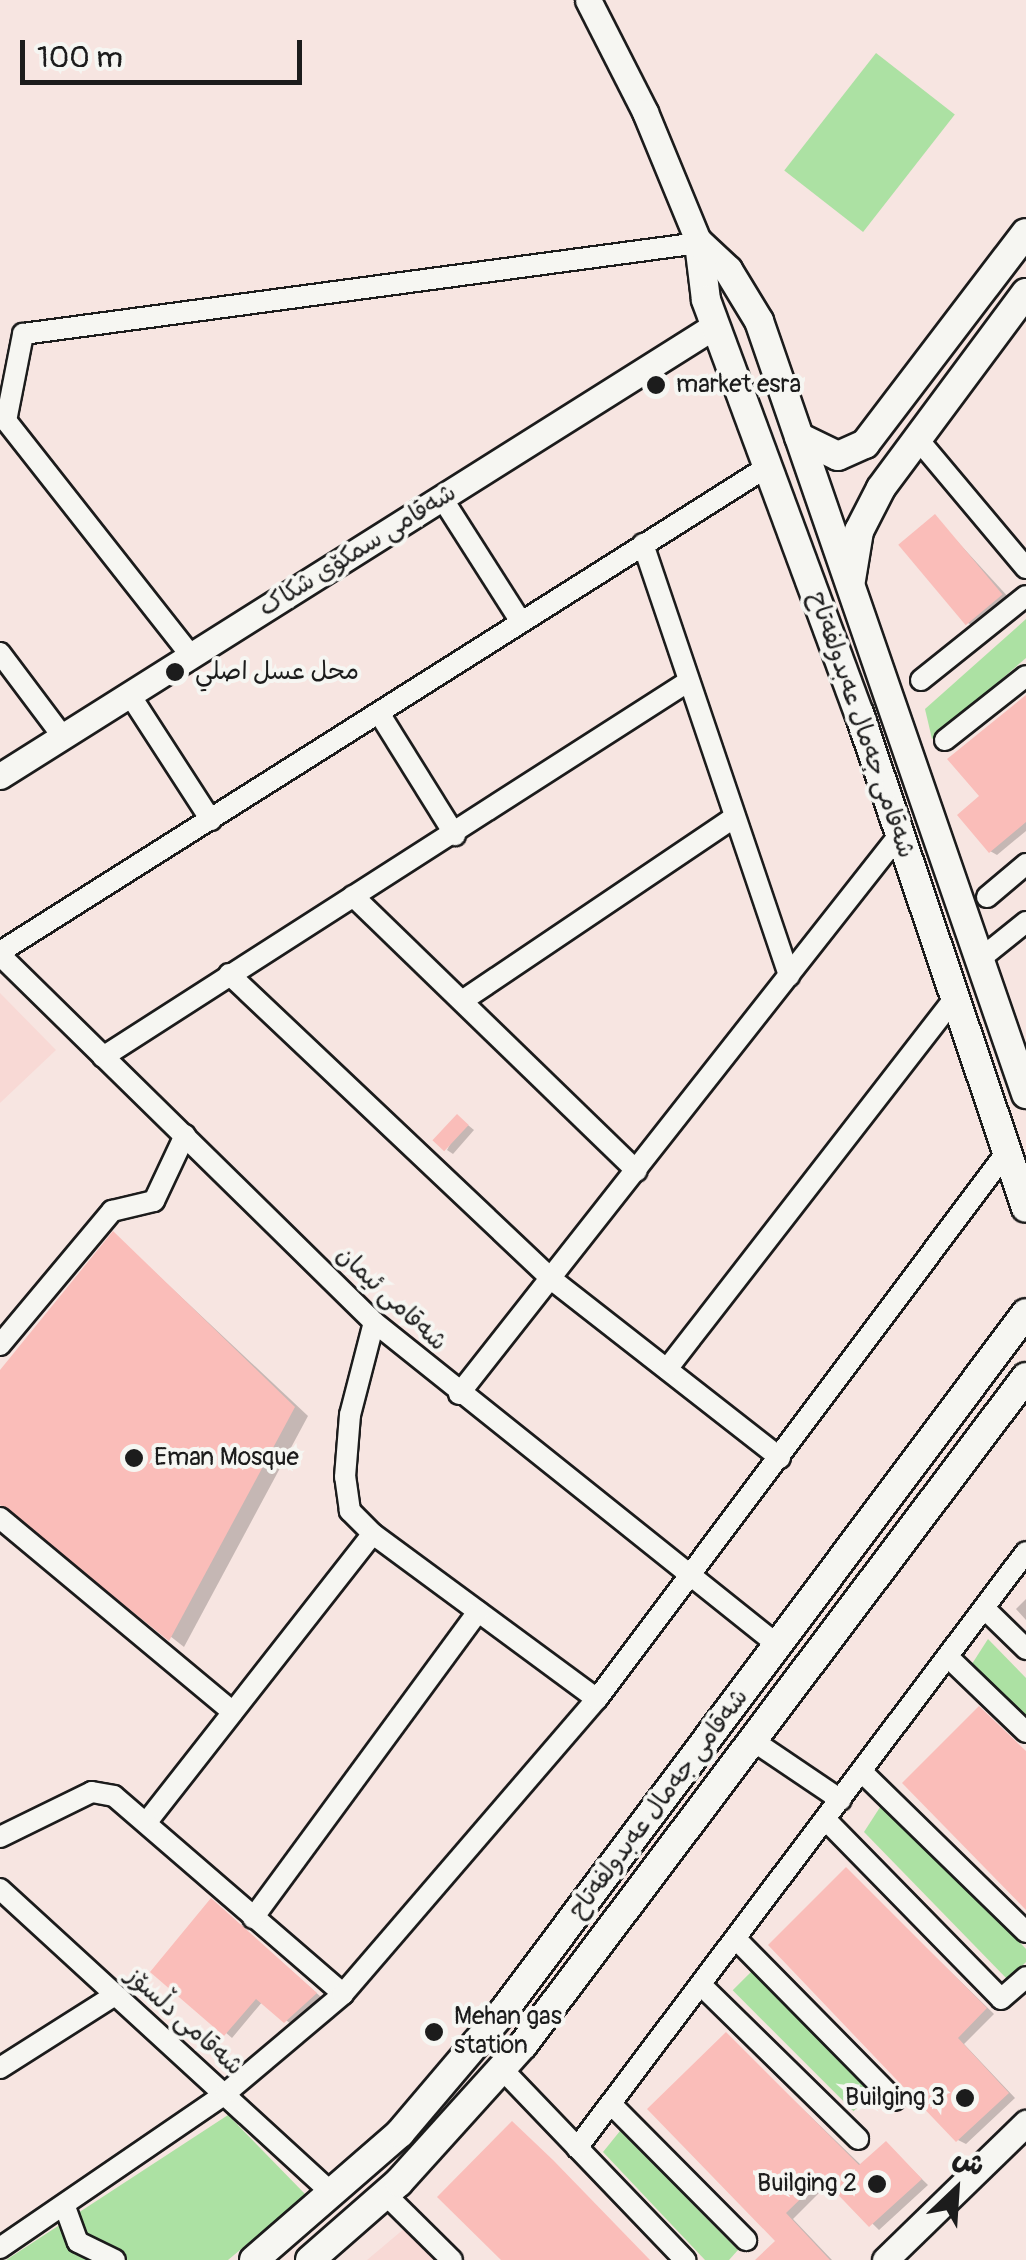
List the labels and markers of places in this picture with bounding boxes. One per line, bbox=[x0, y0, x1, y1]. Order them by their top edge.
place label: market esra bbox=[676, 370, 801, 400]
marker: market esra bbox=[645, 374, 667, 396]
place label: محل عسل اصلي bbox=[195, 657, 359, 687]
marker: محل عسل اصلي bbox=[164, 661, 186, 683]
place label: Eman Mosque bbox=[154, 1443, 299, 1473]
marker: Eman Mosque bbox=[123, 1447, 145, 1469]
place label: Mehan gas station bbox=[454, 2003, 562, 2062]
marker: Mehan gas station bbox=[423, 2021, 445, 2043]
place label: Builging 3 bbox=[845, 2083, 945, 2113]
marker: Builging 3 bbox=[954, 2087, 976, 2109]
place label: Builging 2 bbox=[757, 2169, 857, 2199]
marker: Builging 2 bbox=[866, 2173, 888, 2195]

